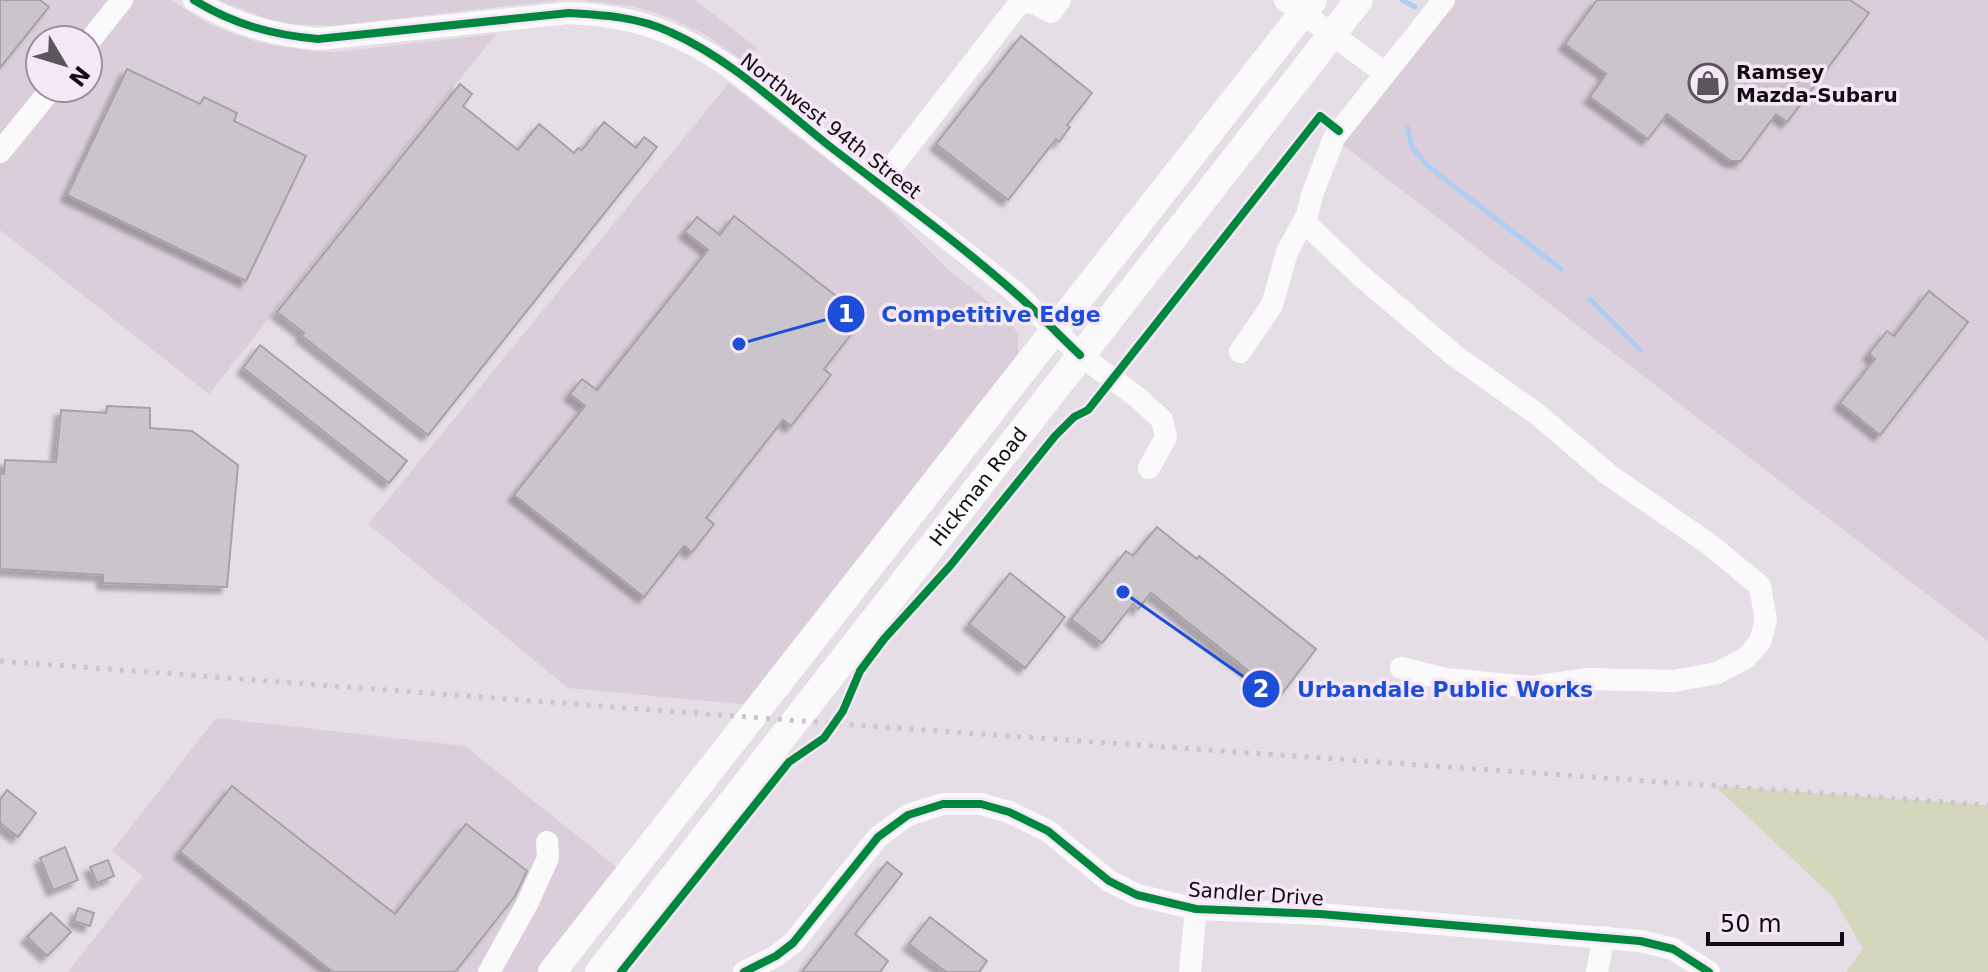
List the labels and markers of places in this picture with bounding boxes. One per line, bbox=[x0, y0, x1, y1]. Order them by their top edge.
place label: Ramsey Mazda-Subaru bbox=[1736, 60, 1898, 107]
shop icon: Ramsey Mazda-Subaru bbox=[1687, 62, 1729, 104]
callout: Competitive Edge bbox=[826, 291, 1117, 337]
callout: Urbandale Public Works bbox=[1241, 666, 1609, 712]

